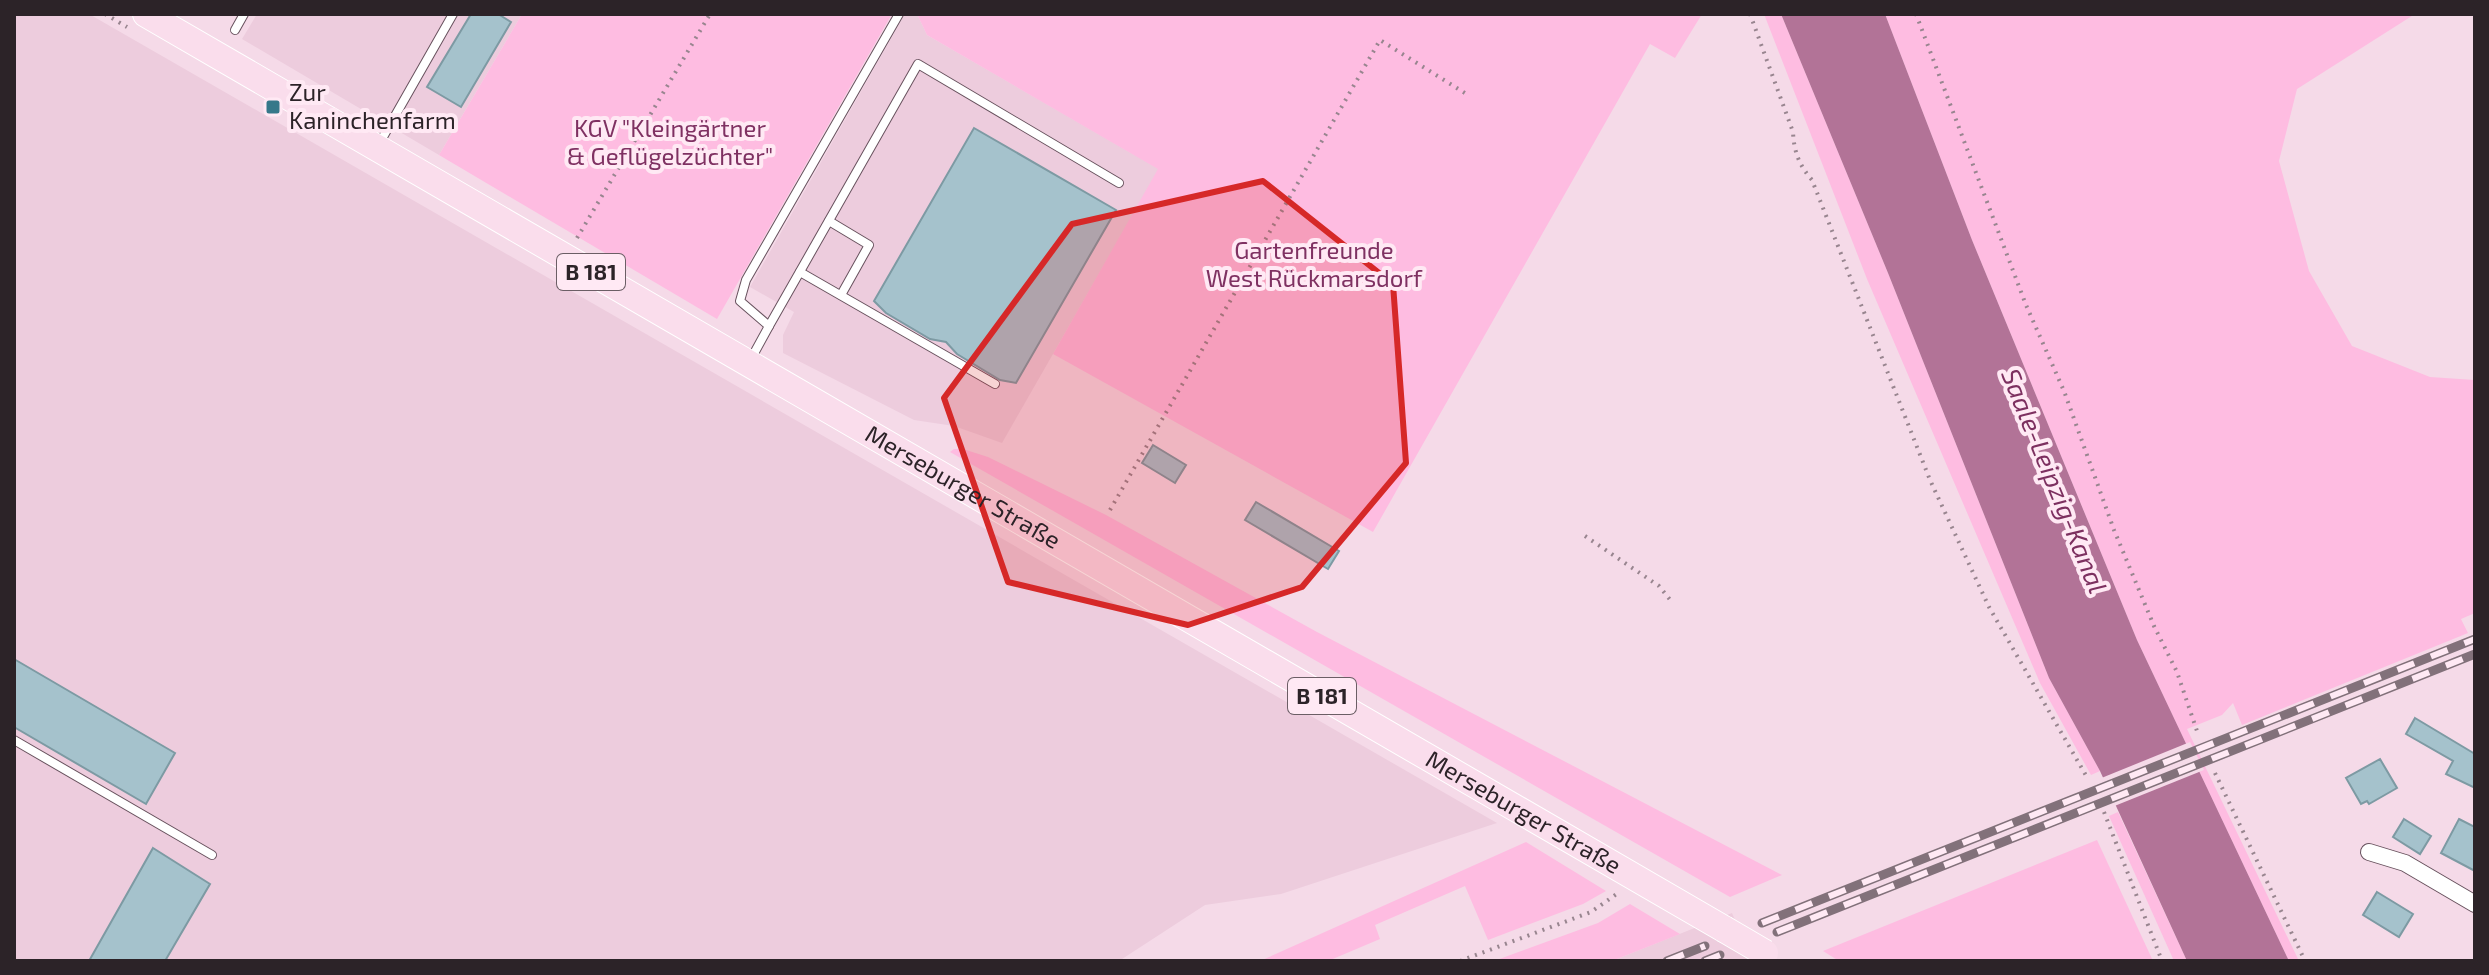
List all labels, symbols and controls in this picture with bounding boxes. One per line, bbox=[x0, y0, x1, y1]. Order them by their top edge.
place label: Zur Kaninchenfarm bbox=[289, 77, 456, 134]
marker: Zur Kaninchenfarm bbox=[264, 98, 282, 116]
park label: KGV "Kleingärtner & Geflügelzüchter" bbox=[567, 113, 773, 170]
park label: Gartenfreunde West Rückmarsdorf bbox=[1206, 235, 1423, 292]
road number: B 181 bbox=[557, 254, 625, 290]
water label: Saale-Leipzig-Kanal bbox=[1996, 364, 2115, 597]
street label: Merseburger Straße bbox=[861, 418, 1066, 554]
road number: B 181 bbox=[1288, 678, 1356, 714]
street label: Merseburger Straße bbox=[1421, 743, 1627, 879]

